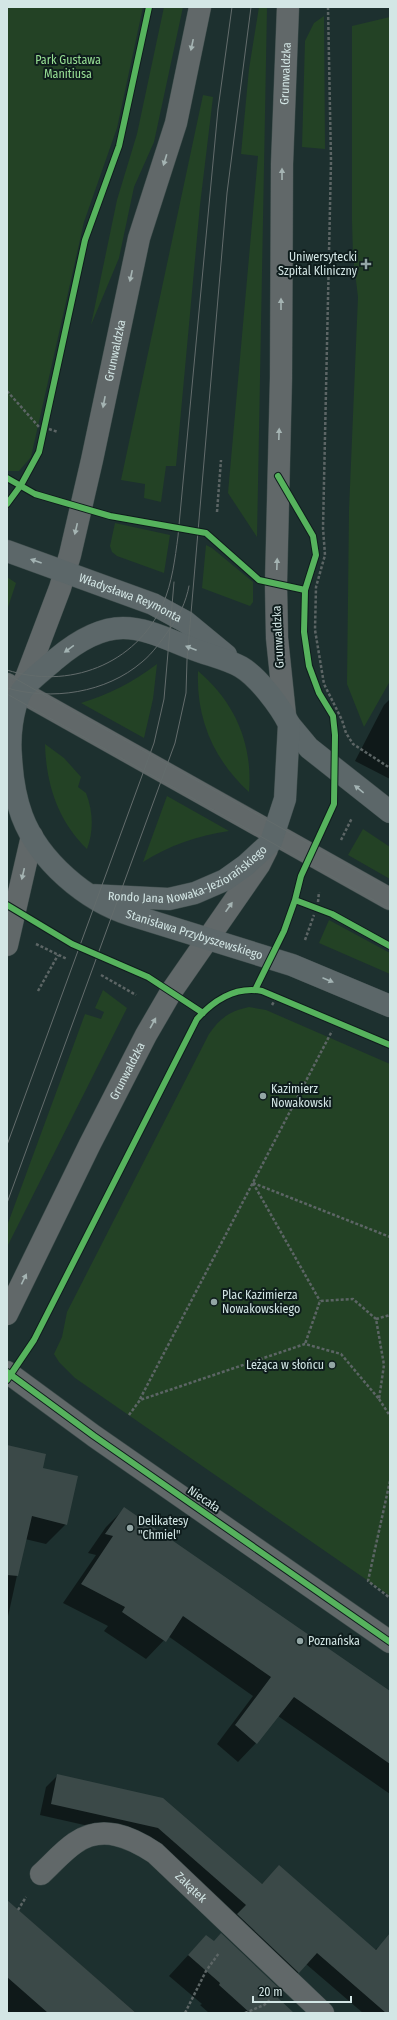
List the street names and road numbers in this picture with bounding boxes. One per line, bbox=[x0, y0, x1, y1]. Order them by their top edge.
street label: Grunwaldzka bbox=[277, 42, 294, 105]
street label: Grunwaldzka bbox=[102, 318, 129, 383]
street label: Władysława Reymonta bbox=[77, 571, 184, 625]
street label: Grunwaldzka bbox=[269, 605, 287, 669]
street label: Rondo Jana Nowaka-Jeziorańskiego bbox=[107, 842, 270, 906]
street label: Stanisława Przybyszewskiego bbox=[124, 907, 265, 963]
street label: Grunwaldzka bbox=[107, 1040, 148, 1102]
street label: Niecała bbox=[185, 1483, 223, 1515]
street label: Zakątek bbox=[172, 1869, 210, 1906]

